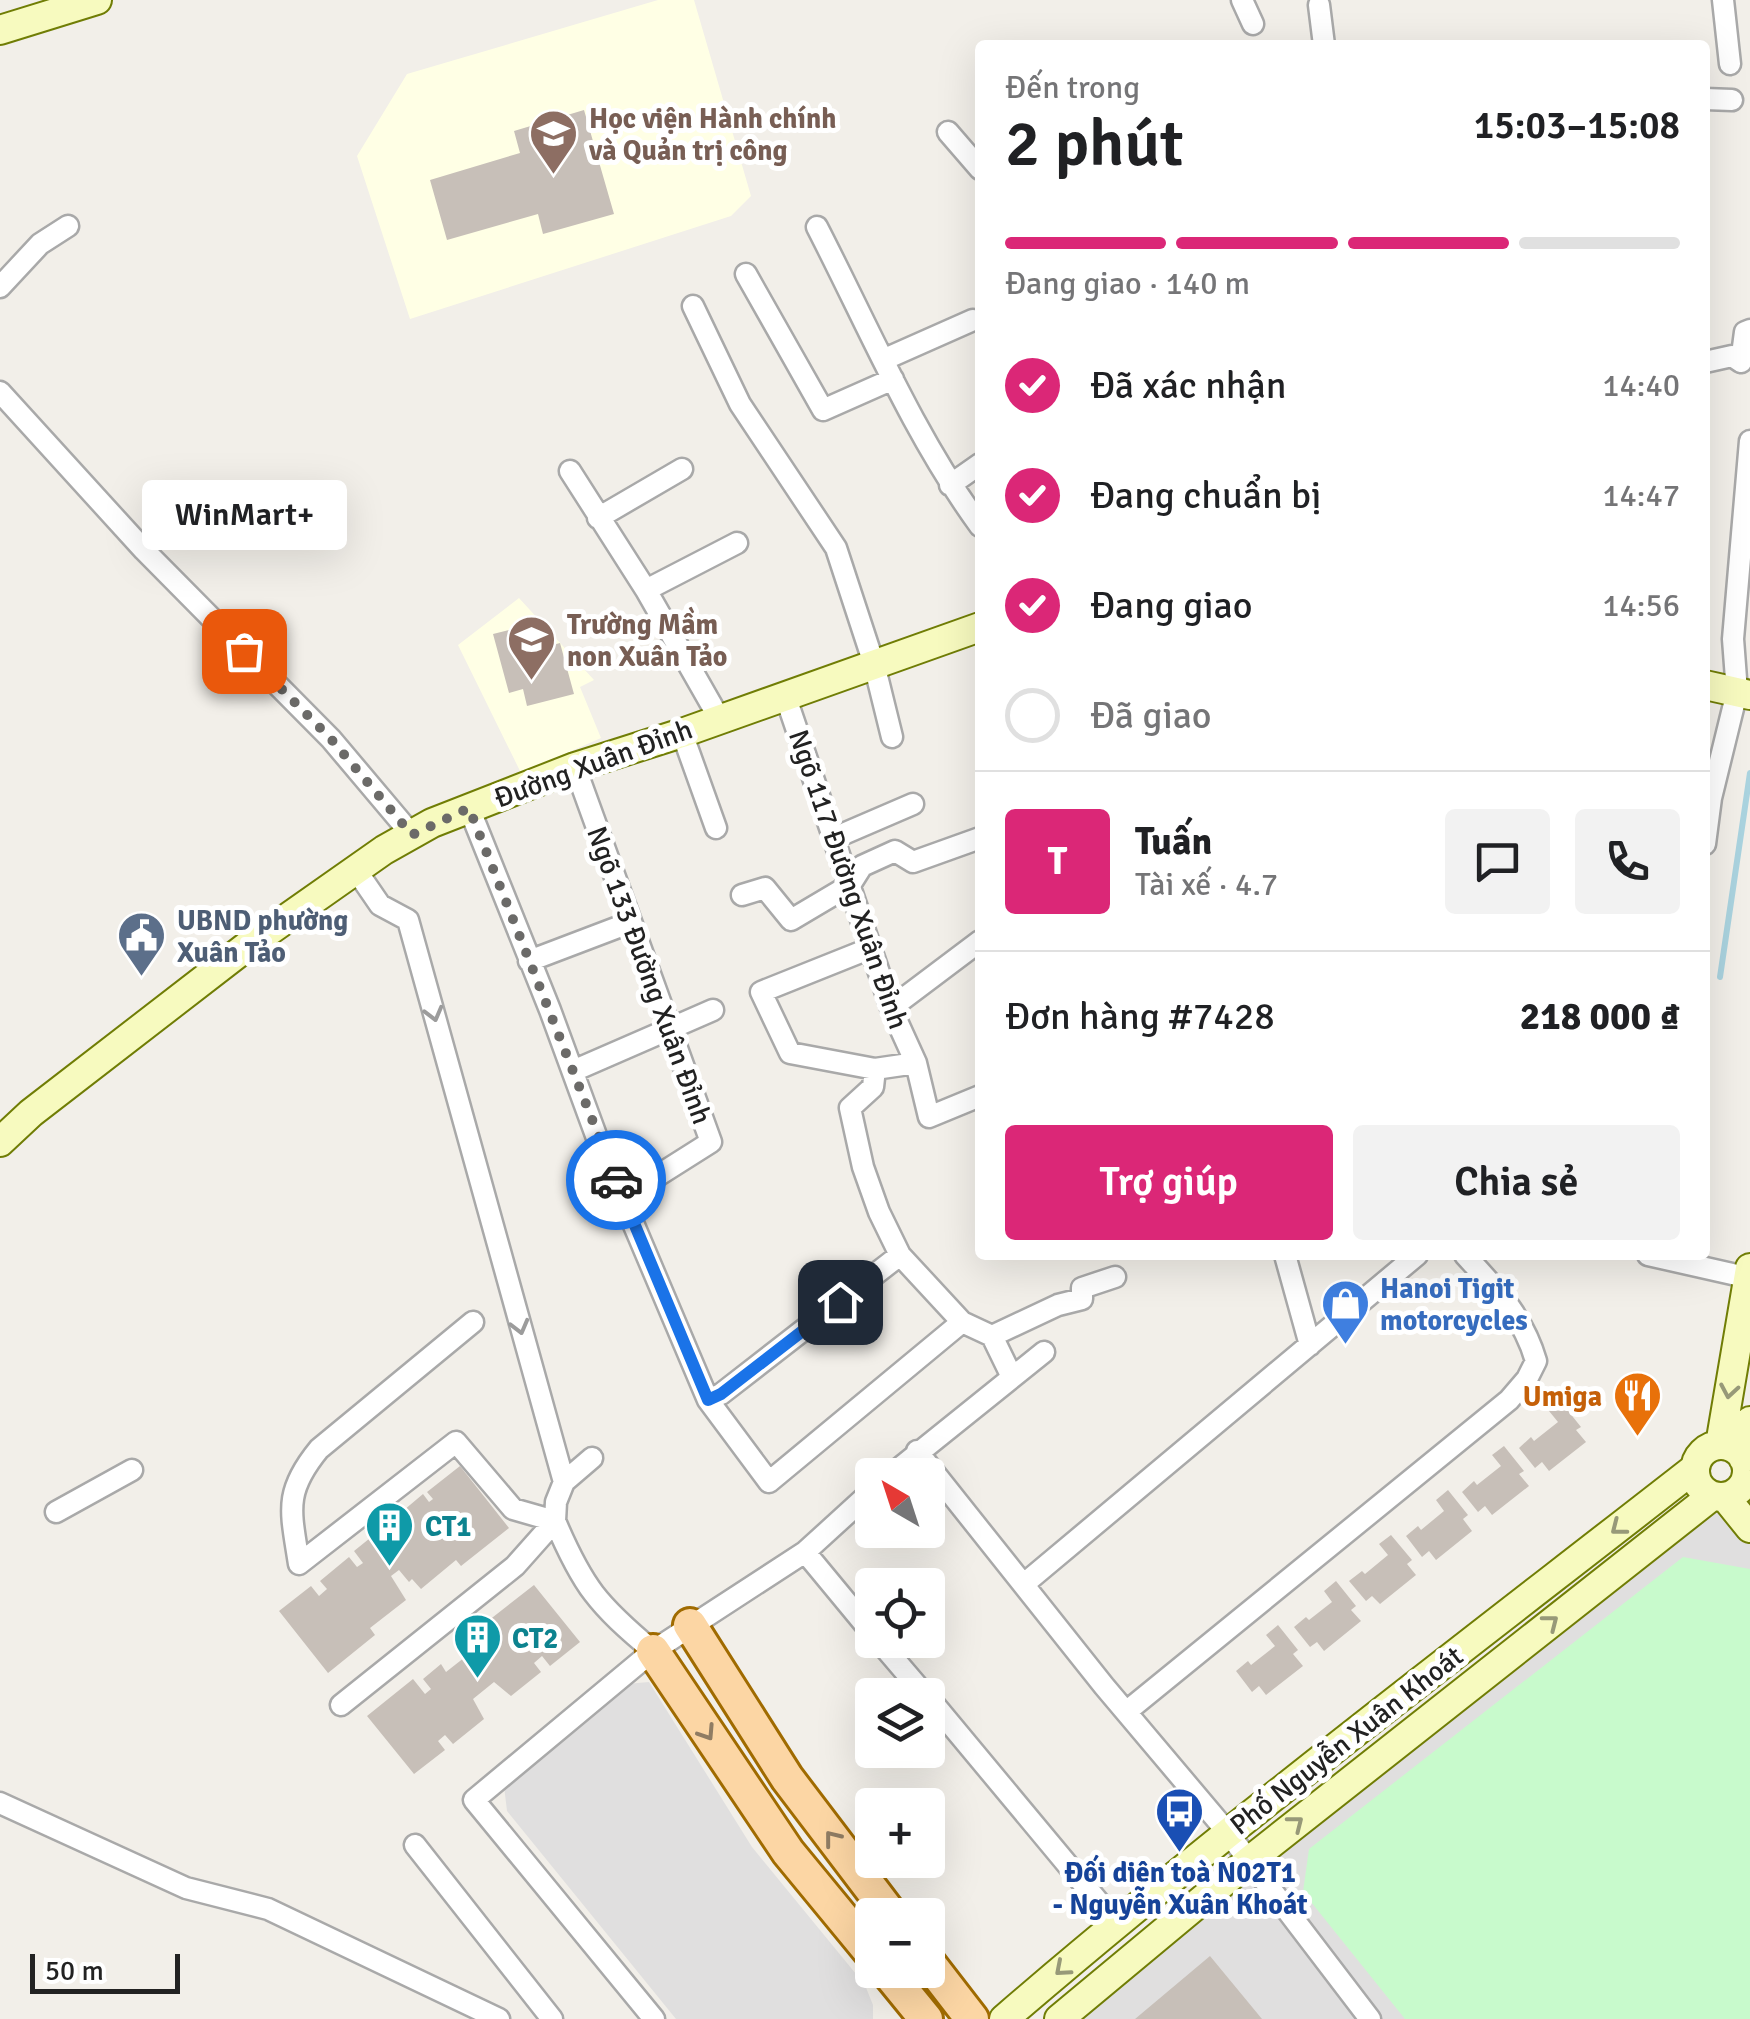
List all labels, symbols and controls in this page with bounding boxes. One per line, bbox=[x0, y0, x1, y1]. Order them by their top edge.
text: Đến trong bbox=[1005, 68, 1140, 107]
place label: Học viện Hành chính và Quản trị công bbox=[588, 102, 836, 168]
text: 15:03–15:08 bbox=[1474, 102, 1680, 149]
text: 2 phút bbox=[1005, 104, 1184, 184]
school or university icon: Học viện Hành chính và Quản trị công bbox=[528, 108, 580, 176]
text: Đang giao · 140 m bbox=[1005, 264, 1250, 303]
icon: check bbox=[1005, 358, 1060, 413]
text: Đã xác nhận bbox=[1090, 362, 1287, 409]
text: 14:40 bbox=[1602, 366, 1680, 405]
icon: check bbox=[1005, 468, 1060, 523]
text: Đang chuẩn bị bbox=[1090, 472, 1321, 519]
text: 14:47 bbox=[1602, 476, 1680, 515]
callout: WinMart+ bbox=[142, 481, 346, 551]
text: WinMart+ bbox=[175, 495, 314, 534]
icon: check bbox=[1005, 578, 1060, 633]
text: Đang giao bbox=[1090, 582, 1252, 629]
text: 14:56 bbox=[1602, 586, 1680, 625]
place label: Trường Mầm non Xuân Tảo bbox=[567, 606, 727, 674]
pin bbox=[202, 609, 287, 694]
school or university icon: Trường Mầm non Xuân Tảo bbox=[506, 614, 558, 682]
icon: bag bbox=[217, 624, 272, 679]
text: Đã giao bbox=[1090, 692, 1212, 739]
street label: Đường Xuân Đỉnh bbox=[490, 712, 697, 816]
street label: Ngõ 117 Đường Xuân Đỉnh bbox=[781, 725, 915, 1033]
button: chat bbox=[1445, 809, 1550, 914]
button: phone bbox=[1575, 809, 1680, 914]
text: Tuấn bbox=[1135, 818, 1212, 865]
street label: Ngõ 133 Đường Xuân Đỉnh bbox=[579, 822, 719, 1129]
text: T bbox=[1048, 838, 1067, 885]
text: Tài xế · 4.7 bbox=[1135, 865, 1278, 904]
place label: UBND phường Xuân Tảo bbox=[177, 904, 348, 970]
public building icon: UBND phường Xuân Tảo bbox=[116, 910, 168, 978]
text: Đơn hàng #7428 bbox=[1005, 993, 1275, 1040]
text: 218 000 ₫ bbox=[1520, 993, 1680, 1040]
one-way arrow bbox=[422, 1005, 443, 1022]
button: Trợ giúp bbox=[1005, 1125, 1333, 1240]
button: Chia sẻ bbox=[1353, 1125, 1680, 1240]
courier bbox=[566, 1130, 666, 1230]
icon: car bbox=[589, 1153, 644, 1208]
pin bbox=[798, 1260, 883, 1345]
place label: Hanoi Tigit motorcycles bbox=[1380, 1272, 1528, 1338]
icon: home bbox=[813, 1275, 868, 1330]
shop icon: Hanoi Tigit motorcycles bbox=[1319, 1278, 1371, 1346]
one-way arrow bbox=[509, 1318, 530, 1335]
restaurant icon: Umiga bbox=[1611, 1370, 1663, 1438]
place label: Umiga bbox=[1523, 1380, 1602, 1414]
one-way arrow bbox=[1720, 1383, 1741, 1399]
north arrow bbox=[855, 1458, 945, 1548]
map controls bbox=[855, 1458, 945, 1988]
building icon: CT1 bbox=[364, 1500, 416, 1568]
place label: CT1 bbox=[425, 1510, 471, 1544]
one-way arrow bbox=[1611, 1516, 1629, 1534]
button: locate bbox=[855, 1568, 945, 1658]
building icon: CT2 bbox=[451, 1612, 503, 1680]
one-way arrow bbox=[1540, 1616, 1558, 1634]
place label: CT2 bbox=[512, 1622, 558, 1656]
street label: Phố Nguyễn Xuân Khoát bbox=[1223, 1639, 1470, 1842]
button: layers bbox=[855, 1678, 945, 1768]
one-way arrow bbox=[694, 1722, 713, 1740]
bus stop icon: Đối diện toà N02T1 - Nguyễn Xuân Khoát bbox=[1154, 1786, 1206, 1854]
button: + bbox=[855, 1788, 945, 1878]
one-way arrow bbox=[1285, 1818, 1303, 1835]
one-way arrow bbox=[826, 1831, 843, 1849]
place label: Đối diện toà N02T1 - Nguyễn Xuân Khoát bbox=[1052, 1854, 1308, 1922]
button: − bbox=[855, 1898, 945, 1988]
scale bar bbox=[30, 1949, 180, 1994]
text: 50 m bbox=[45, 1954, 104, 1988]
one-way arrow bbox=[1055, 1958, 1073, 1976]

